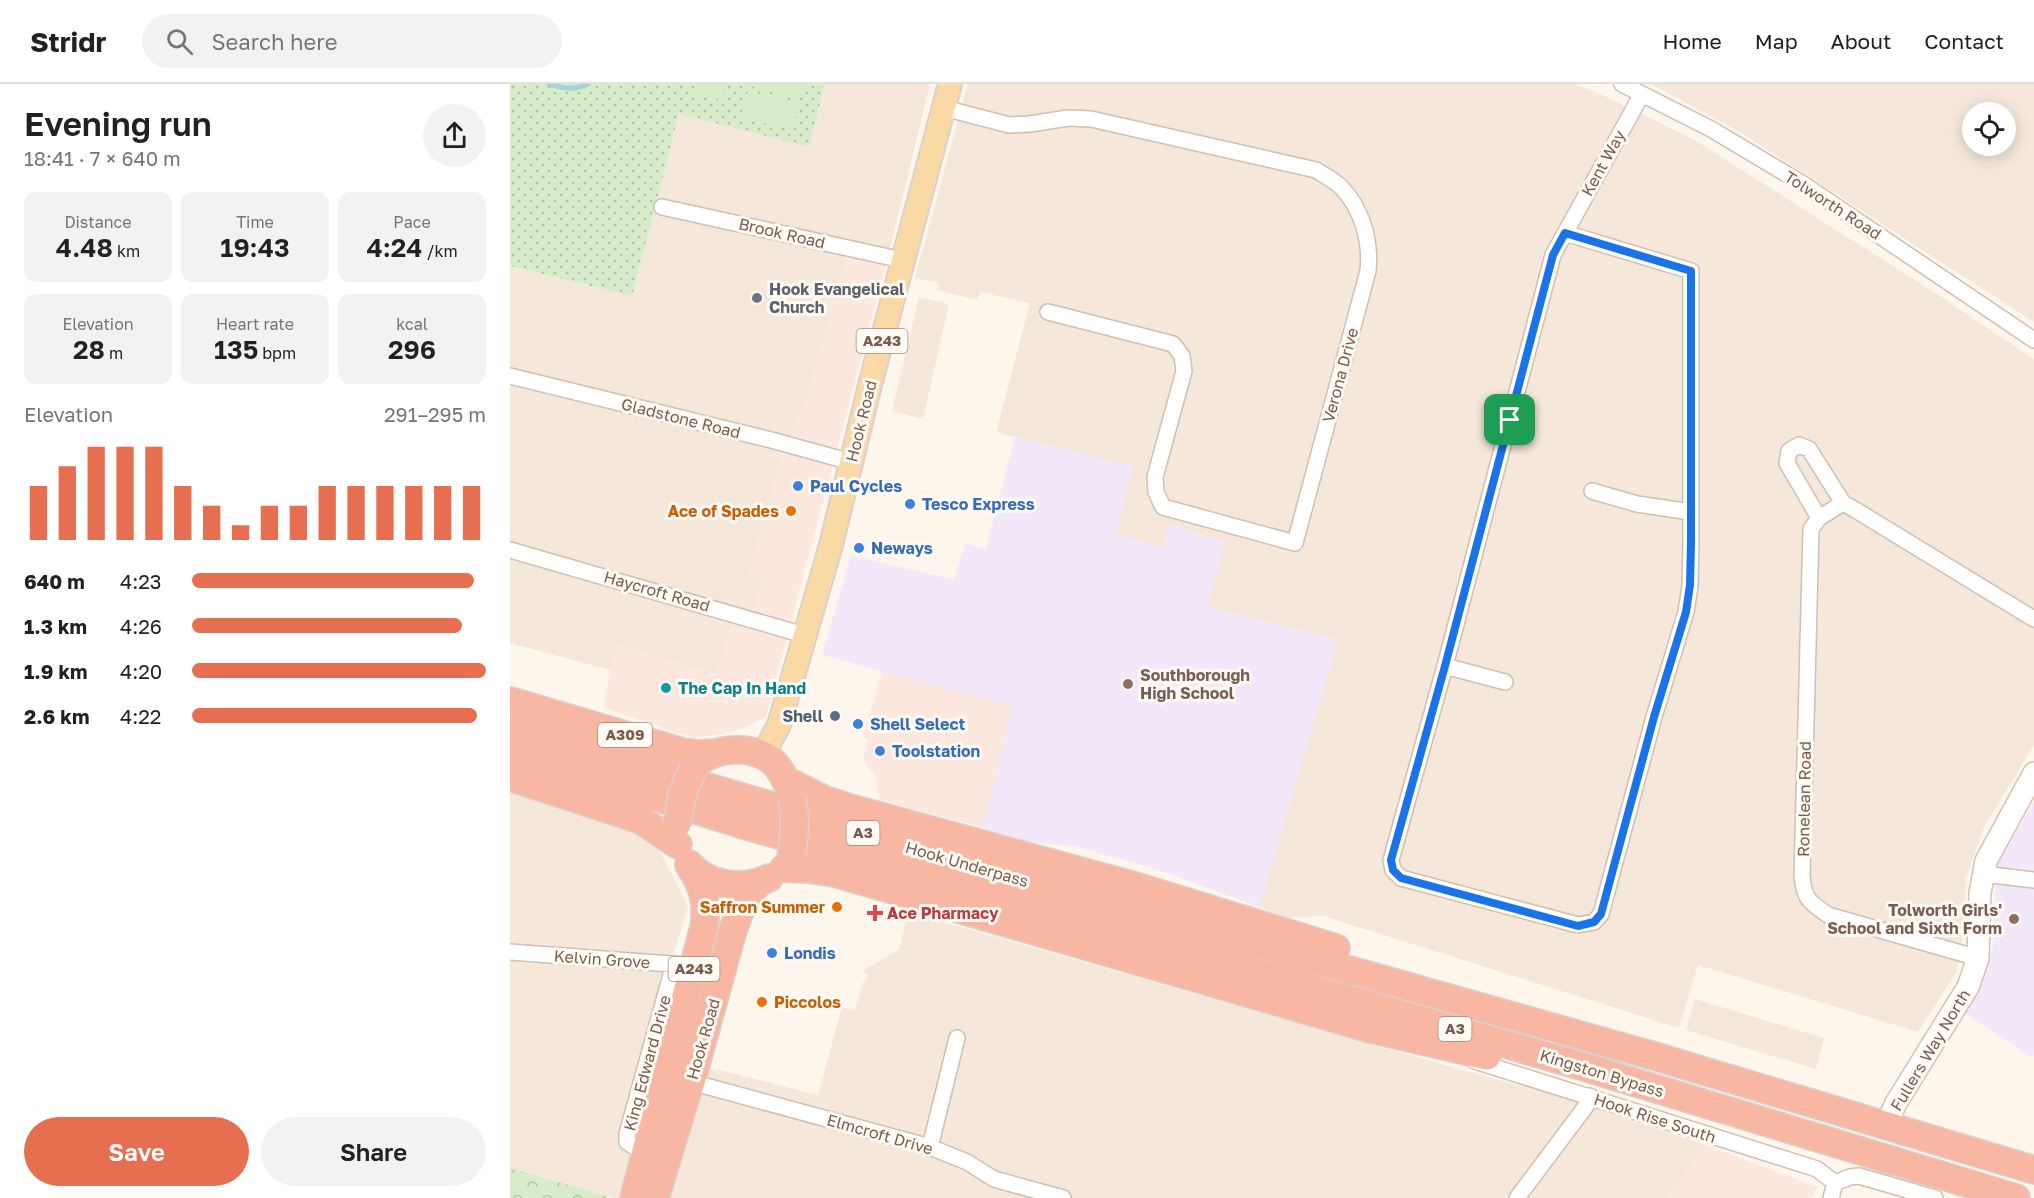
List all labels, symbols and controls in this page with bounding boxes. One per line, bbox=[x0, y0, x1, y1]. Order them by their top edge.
search box bbox=[142, 14, 562, 68]
text: Stridr bbox=[30, 25, 106, 58]
icon: search bbox=[163, 25, 196, 58]
text: Search here bbox=[211, 28, 337, 55]
text: Home bbox=[1662, 28, 1722, 54]
text: Map bbox=[1755, 28, 1798, 54]
text: About bbox=[1831, 28, 1891, 54]
text: Contact bbox=[1924, 28, 2004, 54]
map controls bbox=[1962, 102, 2016, 156]
button: locate bbox=[1962, 102, 2016, 156]
text: Evening run bbox=[24, 104, 212, 143]
button: share bbox=[423, 104, 486, 167]
street label: Kent Way bbox=[1577, 126, 1629, 200]
text: 18:41 · 7 × 640 m bbox=[24, 146, 181, 170]
street label: Tolworth Road bbox=[1781, 166, 1885, 244]
text: Distance bbox=[64, 212, 132, 232]
text: Time bbox=[236, 212, 274, 232]
text: Pace bbox=[393, 212, 431, 232]
street label: Brook Road bbox=[737, 213, 827, 253]
text: 4.48 bbox=[56, 232, 113, 263]
text: 19:43 bbox=[220, 232, 290, 263]
text: 4:24 bbox=[366, 232, 423, 263]
text: km bbox=[113, 241, 140, 261]
text: /km bbox=[423, 241, 458, 261]
place label: Hook Evangelical Church bbox=[769, 279, 905, 317]
marker: Hook Evangelical Church bbox=[750, 291, 764, 305]
text: Elevation bbox=[62, 314, 134, 334]
text: Heart rate bbox=[216, 314, 294, 334]
text: kcal bbox=[396, 314, 428, 334]
street label: Verona Drive bbox=[1318, 325, 1362, 425]
road number: A243 bbox=[856, 329, 908, 353]
text: 28 bbox=[73, 334, 105, 365]
text: 135 bbox=[214, 334, 258, 365]
text: 296 bbox=[388, 334, 436, 365]
text: m bbox=[105, 343, 123, 363]
text: bpm bbox=[258, 343, 296, 363]
street label: Hook Road bbox=[841, 378, 881, 464]
street label: Gladstone Road bbox=[619, 394, 743, 442]
pin bbox=[1484, 394, 1535, 445]
text: Elevation bbox=[24, 402, 113, 426]
text: 291–295 m bbox=[384, 402, 486, 426]
icon: arrive bbox=[1493, 403, 1526, 436]
place label: Paul Cycles bbox=[810, 476, 902, 496]
marker: Paul Cycles bbox=[791, 479, 805, 493]
place label: Tesco Express bbox=[922, 494, 1035, 514]
marker: Tesco Express bbox=[903, 497, 917, 511]
place label: Ace of Spades bbox=[668, 501, 779, 521]
marker: Ace of Spades bbox=[784, 504, 798, 518]
place label: Neways bbox=[871, 538, 933, 558]
marker: Neways bbox=[852, 541, 866, 555]
street label: Haycroft Road bbox=[602, 566, 712, 616]
text: 640 m bbox=[24, 569, 85, 593]
text: 4:23 bbox=[120, 569, 162, 593]
text: 1.3 km bbox=[24, 614, 87, 638]
text: 4:26 bbox=[120, 614, 162, 638]
text: 1.9 km bbox=[24, 659, 88, 683]
text: 4:20 bbox=[120, 659, 162, 683]
place label: Southborough High School bbox=[1140, 665, 1250, 703]
marker: Southborough High School bbox=[1121, 677, 1135, 691]
place label: The Cap In Hand bbox=[678, 678, 806, 698]
marker: The Cap In Hand bbox=[659, 681, 673, 695]
text: 2.6 km bbox=[24, 704, 89, 728]
text: 4:22 bbox=[120, 704, 161, 728]
place label: Shell bbox=[782, 706, 824, 726]
marker: Shell bbox=[828, 709, 842, 723]
place label: Shell Select bbox=[870, 714, 965, 734]
marker: Shell Select bbox=[851, 717, 865, 731]
road number: A309 bbox=[598, 723, 652, 747]
place label: Toolstation bbox=[892, 741, 980, 761]
street label: Ronelean Road bbox=[1793, 741, 1815, 857]
marker: Toolstation bbox=[873, 744, 887, 758]
road number: A3 bbox=[846, 821, 880, 845]
street label: Hook Underpass bbox=[903, 837, 1031, 891]
place label: Saffron Summer bbox=[700, 897, 825, 917]
marker: Saffron Summer bbox=[830, 900, 844, 914]
place label: Tolworth Girls' School and Sixth Form bbox=[1827, 900, 2002, 938]
place label: Ace Pharmacy bbox=[887, 903, 999, 923]
marker: Ace Pharmacy bbox=[868, 906, 882, 920]
marker: Tolworth Girls' School and Sixth Form bbox=[2007, 912, 2021, 926]
place label: Londis bbox=[784, 943, 836, 963]
street label: Kelvin Grove bbox=[553, 946, 651, 972]
marker: Londis bbox=[765, 946, 779, 960]
road number: A243 bbox=[668, 957, 720, 981]
street label: Fullers Way North bbox=[1886, 986, 1974, 1114]
place label: Piccolos bbox=[774, 992, 841, 1012]
street label: King Edward Drive bbox=[619, 993, 675, 1133]
marker: Piccolos bbox=[755, 995, 769, 1009]
street label: Hook Road bbox=[682, 996, 724, 1082]
road number: A3 bbox=[1438, 1017, 1472, 1041]
street label: Kingston Bypass bbox=[1538, 1045, 1666, 1101]
street label: Hook Rise South bbox=[1591, 1089, 1719, 1147]
street label: Elmcroft Drive bbox=[825, 1109, 935, 1159]
button: Save bbox=[24, 1117, 249, 1186]
button: Share bbox=[261, 1117, 486, 1186]

